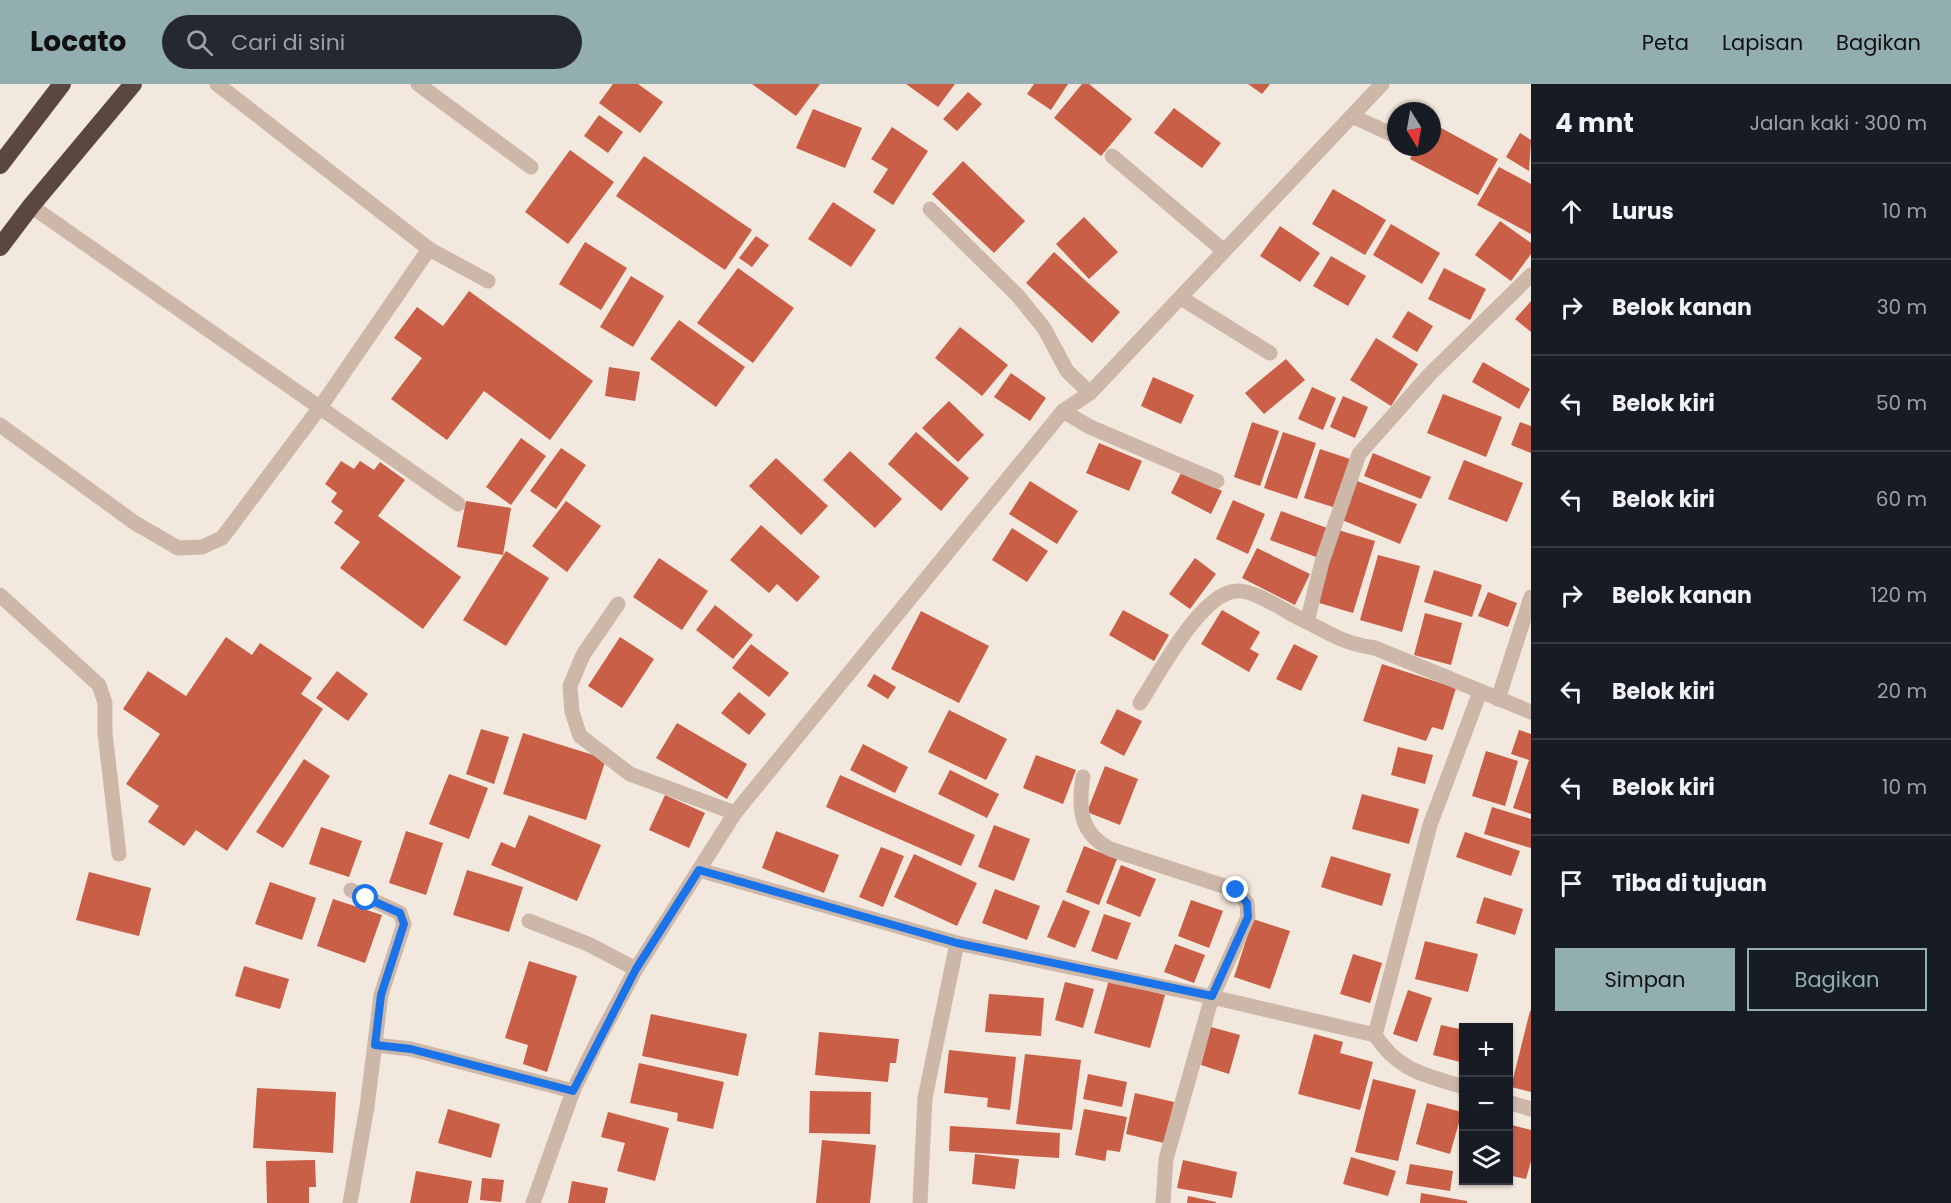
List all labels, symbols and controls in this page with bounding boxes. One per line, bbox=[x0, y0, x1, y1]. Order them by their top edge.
search box bbox=[162, 15, 582, 69]
text: Locato bbox=[30, 22, 126, 61]
icon: search bbox=[183, 26, 216, 59]
text: Cari di sini bbox=[231, 27, 345, 58]
text: Peta bbox=[1642, 28, 1689, 57]
text: Lapisan bbox=[1722, 28, 1803, 57]
text: Bagikan bbox=[1836, 28, 1921, 57]
north arrow bbox=[1387, 102, 1441, 156]
text: 4 mnt bbox=[1555, 105, 1634, 141]
text: Jalan kaki · 300 m bbox=[1750, 109, 1927, 137]
icon: ahead bbox=[1555, 195, 1588, 228]
text: Lurus bbox=[1612, 196, 1674, 227]
text: 10 m bbox=[1882, 197, 1927, 225]
icon: right bbox=[1555, 291, 1588, 324]
text: Belok kanan bbox=[1612, 292, 1752, 323]
text: 30 m bbox=[1877, 293, 1927, 321]
icon: left bbox=[1555, 387, 1588, 420]
text: Belok kiri bbox=[1612, 388, 1715, 419]
text: 50 m bbox=[1876, 389, 1927, 417]
icon: left bbox=[1555, 483, 1588, 516]
text: Belok kiri bbox=[1612, 484, 1715, 515]
text: 60 m bbox=[1876, 485, 1927, 513]
icon: right bbox=[1555, 579, 1588, 612]
text: Belok kanan bbox=[1612, 580, 1752, 611]
text: 120 m bbox=[1871, 581, 1927, 609]
icon: left bbox=[1555, 675, 1588, 708]
text: Belok kiri bbox=[1612, 676, 1715, 707]
text: 20 m bbox=[1877, 677, 1927, 705]
icon: left bbox=[1555, 771, 1588, 804]
text: Belok kiri bbox=[1612, 772, 1715, 803]
text: 10 m bbox=[1882, 773, 1927, 801]
icon: arrive bbox=[1555, 867, 1588, 900]
text: Tiba di tujuan bbox=[1612, 868, 1767, 899]
route end bbox=[1222, 876, 1248, 902]
route start bbox=[352, 884, 378, 910]
button: Simpan bbox=[1555, 948, 1735, 1011]
button: Bagikan bbox=[1747, 948, 1927, 1011]
map controls bbox=[1459, 1023, 1513, 1185]
button: + bbox=[1459, 1023, 1513, 1077]
button: − bbox=[1459, 1077, 1513, 1131]
button: layers bbox=[1459, 1131, 1513, 1185]

